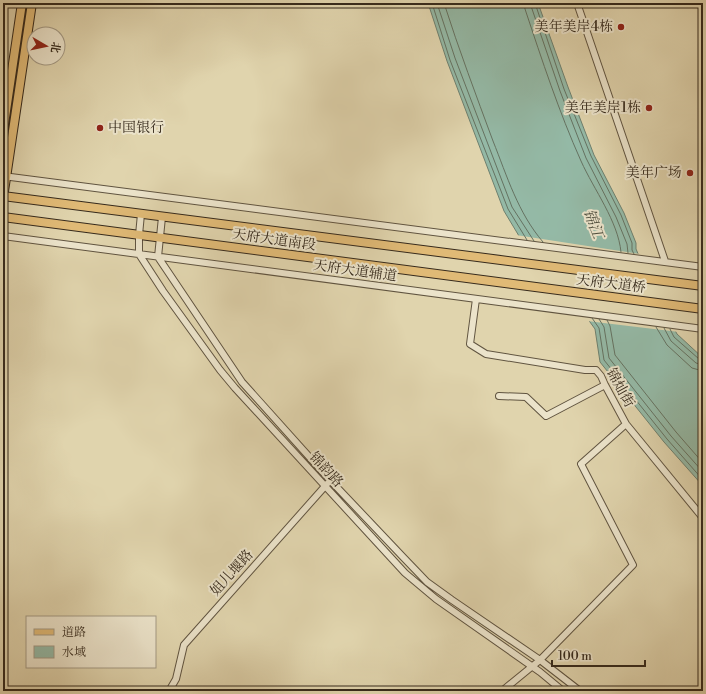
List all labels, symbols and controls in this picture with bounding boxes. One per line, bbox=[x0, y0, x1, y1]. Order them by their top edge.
place label: 美年美岸4栋 bbox=[535, 18, 613, 36]
marker: 美年美岸4栋 bbox=[616, 22, 626, 32]
north arrow bbox=[26, 26, 66, 66]
text: 北 bbox=[47, 41, 63, 54]
place label: 美年美岸1栋 bbox=[565, 99, 641, 117]
marker: 美年美岸1栋 bbox=[644, 103, 654, 113]
place label: 中国银行 bbox=[108, 119, 164, 137]
marker: 中国银行 bbox=[95, 123, 105, 133]
place label: 美年广场 bbox=[626, 164, 682, 182]
marker: 美年广场 bbox=[685, 168, 695, 178]
water label: 锦江 bbox=[579, 207, 608, 243]
street label: 天府大道南段 bbox=[231, 225, 317, 255]
street label: 天府大道辅道 bbox=[312, 256, 398, 286]
street label: 天府大道桥 bbox=[575, 271, 647, 297]
street label: 锦灿街 bbox=[602, 365, 638, 411]
street label: 锦韵路 bbox=[305, 449, 347, 491]
street label: 姐儿堰路 bbox=[207, 546, 257, 600]
legend bbox=[26, 616, 156, 668]
text: 道路 bbox=[62, 625, 86, 640]
scale bar bbox=[552, 642, 645, 668]
text: 水域 bbox=[62, 645, 86, 660]
text: 100 m bbox=[558, 649, 592, 664]

